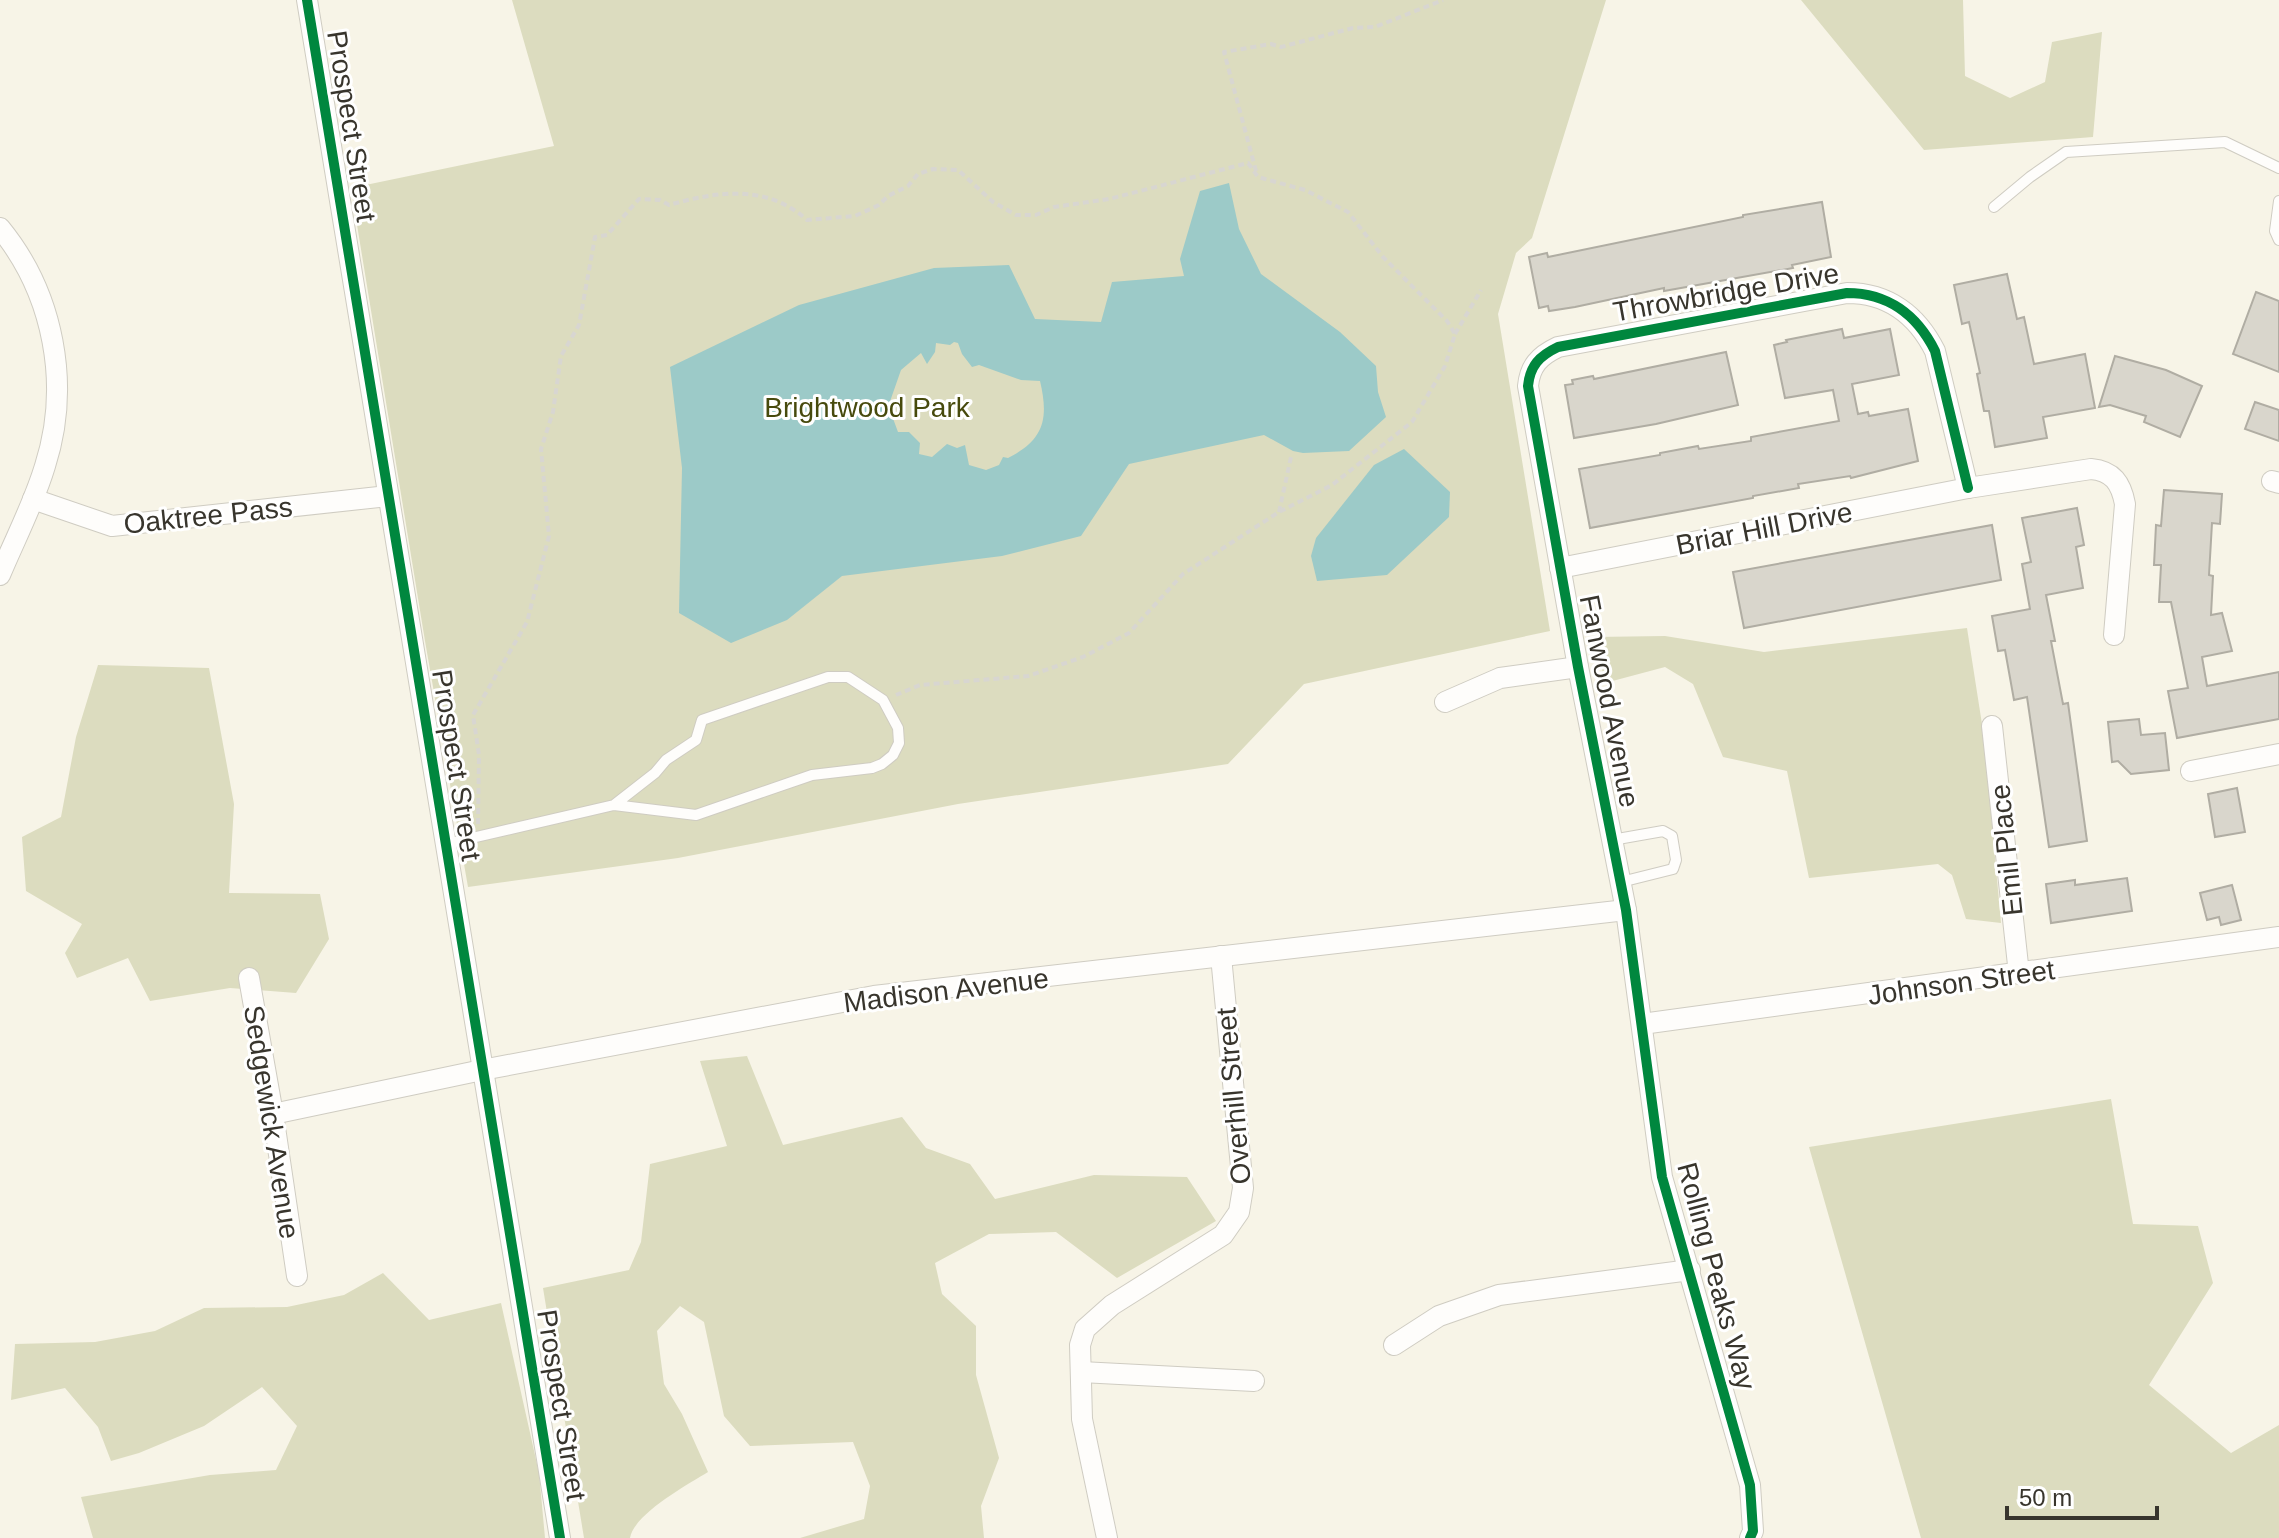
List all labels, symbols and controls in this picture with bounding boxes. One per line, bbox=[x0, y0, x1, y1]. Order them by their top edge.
street label: Prospect Street bbox=[321, 28, 382, 224]
street label: Throwbridge Drive bbox=[1611, 257, 1841, 328]
park label: Brightwood Park bbox=[764, 392, 971, 423]
street label: Oaktree Pass bbox=[122, 491, 294, 540]
street label: Briar Hill Drive bbox=[1673, 496, 1855, 561]
street label: Fanwood Avenue bbox=[1574, 592, 1645, 810]
street label: Prospect Street bbox=[426, 667, 487, 863]
street label: Emil Place bbox=[1984, 783, 2029, 917]
street label: Johnson Street bbox=[1866, 954, 2057, 1011]
street label: Madison Avenue bbox=[842, 963, 1050, 1018]
street label: Sedgewick Avenue bbox=[238, 1003, 305, 1241]
street label: Overhill Street bbox=[1210, 1006, 1257, 1186]
street label: Rolling Peaks Way bbox=[1671, 1159, 1762, 1393]
street label: Prospect Street bbox=[531, 1307, 592, 1503]
scale bar bbox=[2007, 1470, 2157, 1520]
text: 50 m bbox=[2019, 1484, 2072, 1511]

